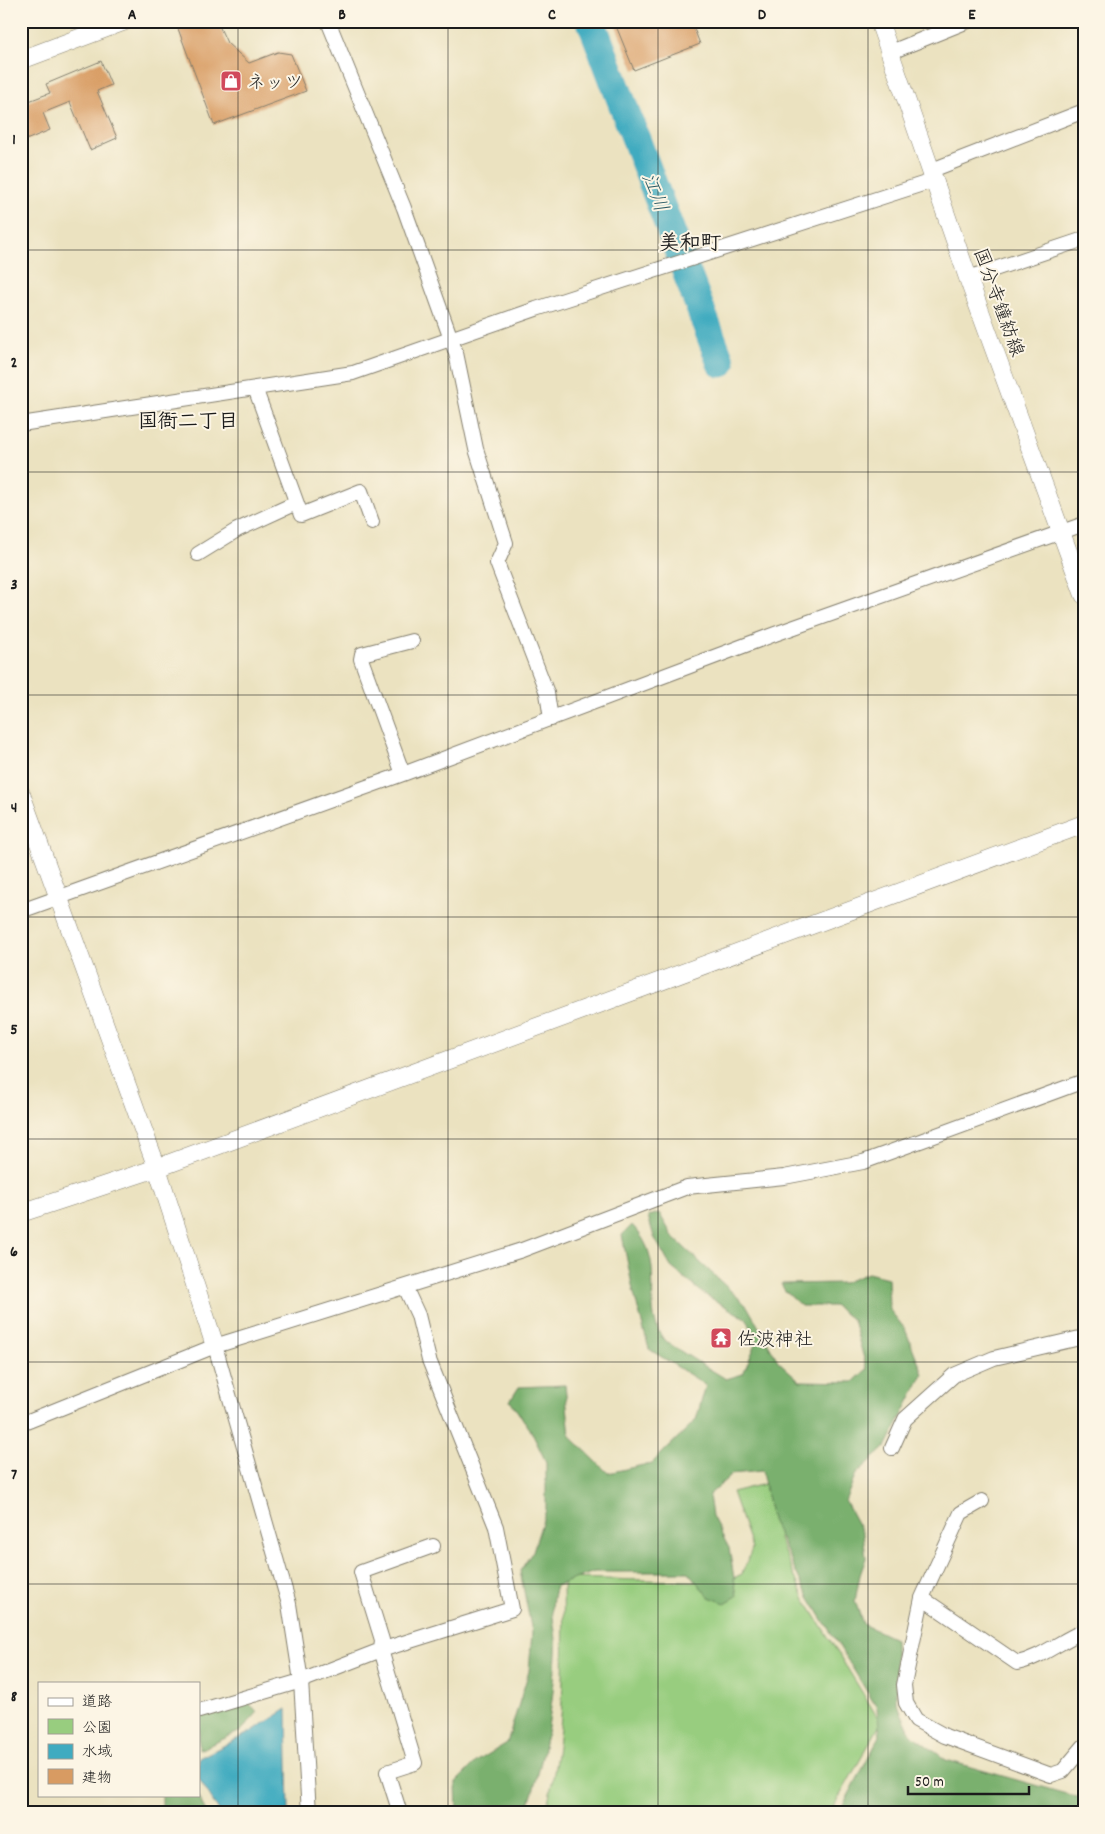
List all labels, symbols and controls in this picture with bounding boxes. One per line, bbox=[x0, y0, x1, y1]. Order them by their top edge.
text: A bbox=[128, 4, 137, 27]
text: B bbox=[338, 4, 346, 27]
text: C bbox=[548, 4, 556, 27]
text: D bbox=[758, 4, 767, 27]
text: E bbox=[968, 4, 976, 27]
shop icon: ネッツ bbox=[219, 69, 243, 93]
place label: ネッツ bbox=[247, 71, 303, 98]
text: 1 bbox=[12, 129, 16, 152]
water label: 江川 bbox=[633, 169, 673, 217]
district label: 美和町 bbox=[659, 230, 722, 260]
street label: 国分寺鐘紡線 bbox=[965, 245, 1029, 361]
text: 2 bbox=[11, 352, 18, 375]
district label: 国衙二丁目 bbox=[138, 409, 238, 437]
text: 3 bbox=[10, 574, 18, 597]
text: 4 bbox=[11, 797, 17, 820]
text: 5 bbox=[10, 1019, 18, 1042]
text: 6 bbox=[10, 1241, 18, 1264]
temple icon: 佐波神社 bbox=[709, 1326, 733, 1350]
place label: 佐波神社 bbox=[737, 1328, 813, 1355]
text: 7 bbox=[11, 1464, 17, 1487]
legend bbox=[38, 1682, 200, 1796]
text: 8 bbox=[11, 1686, 18, 1709]
text: 道路 bbox=[82, 1692, 112, 1714]
text: 公園 bbox=[82, 1718, 112, 1740]
text: 水域 bbox=[82, 1742, 112, 1764]
scale bar bbox=[908, 1764, 1029, 1796]
text: 建物 bbox=[82, 1768, 112, 1790]
text: 50 m bbox=[915, 1772, 944, 1794]

